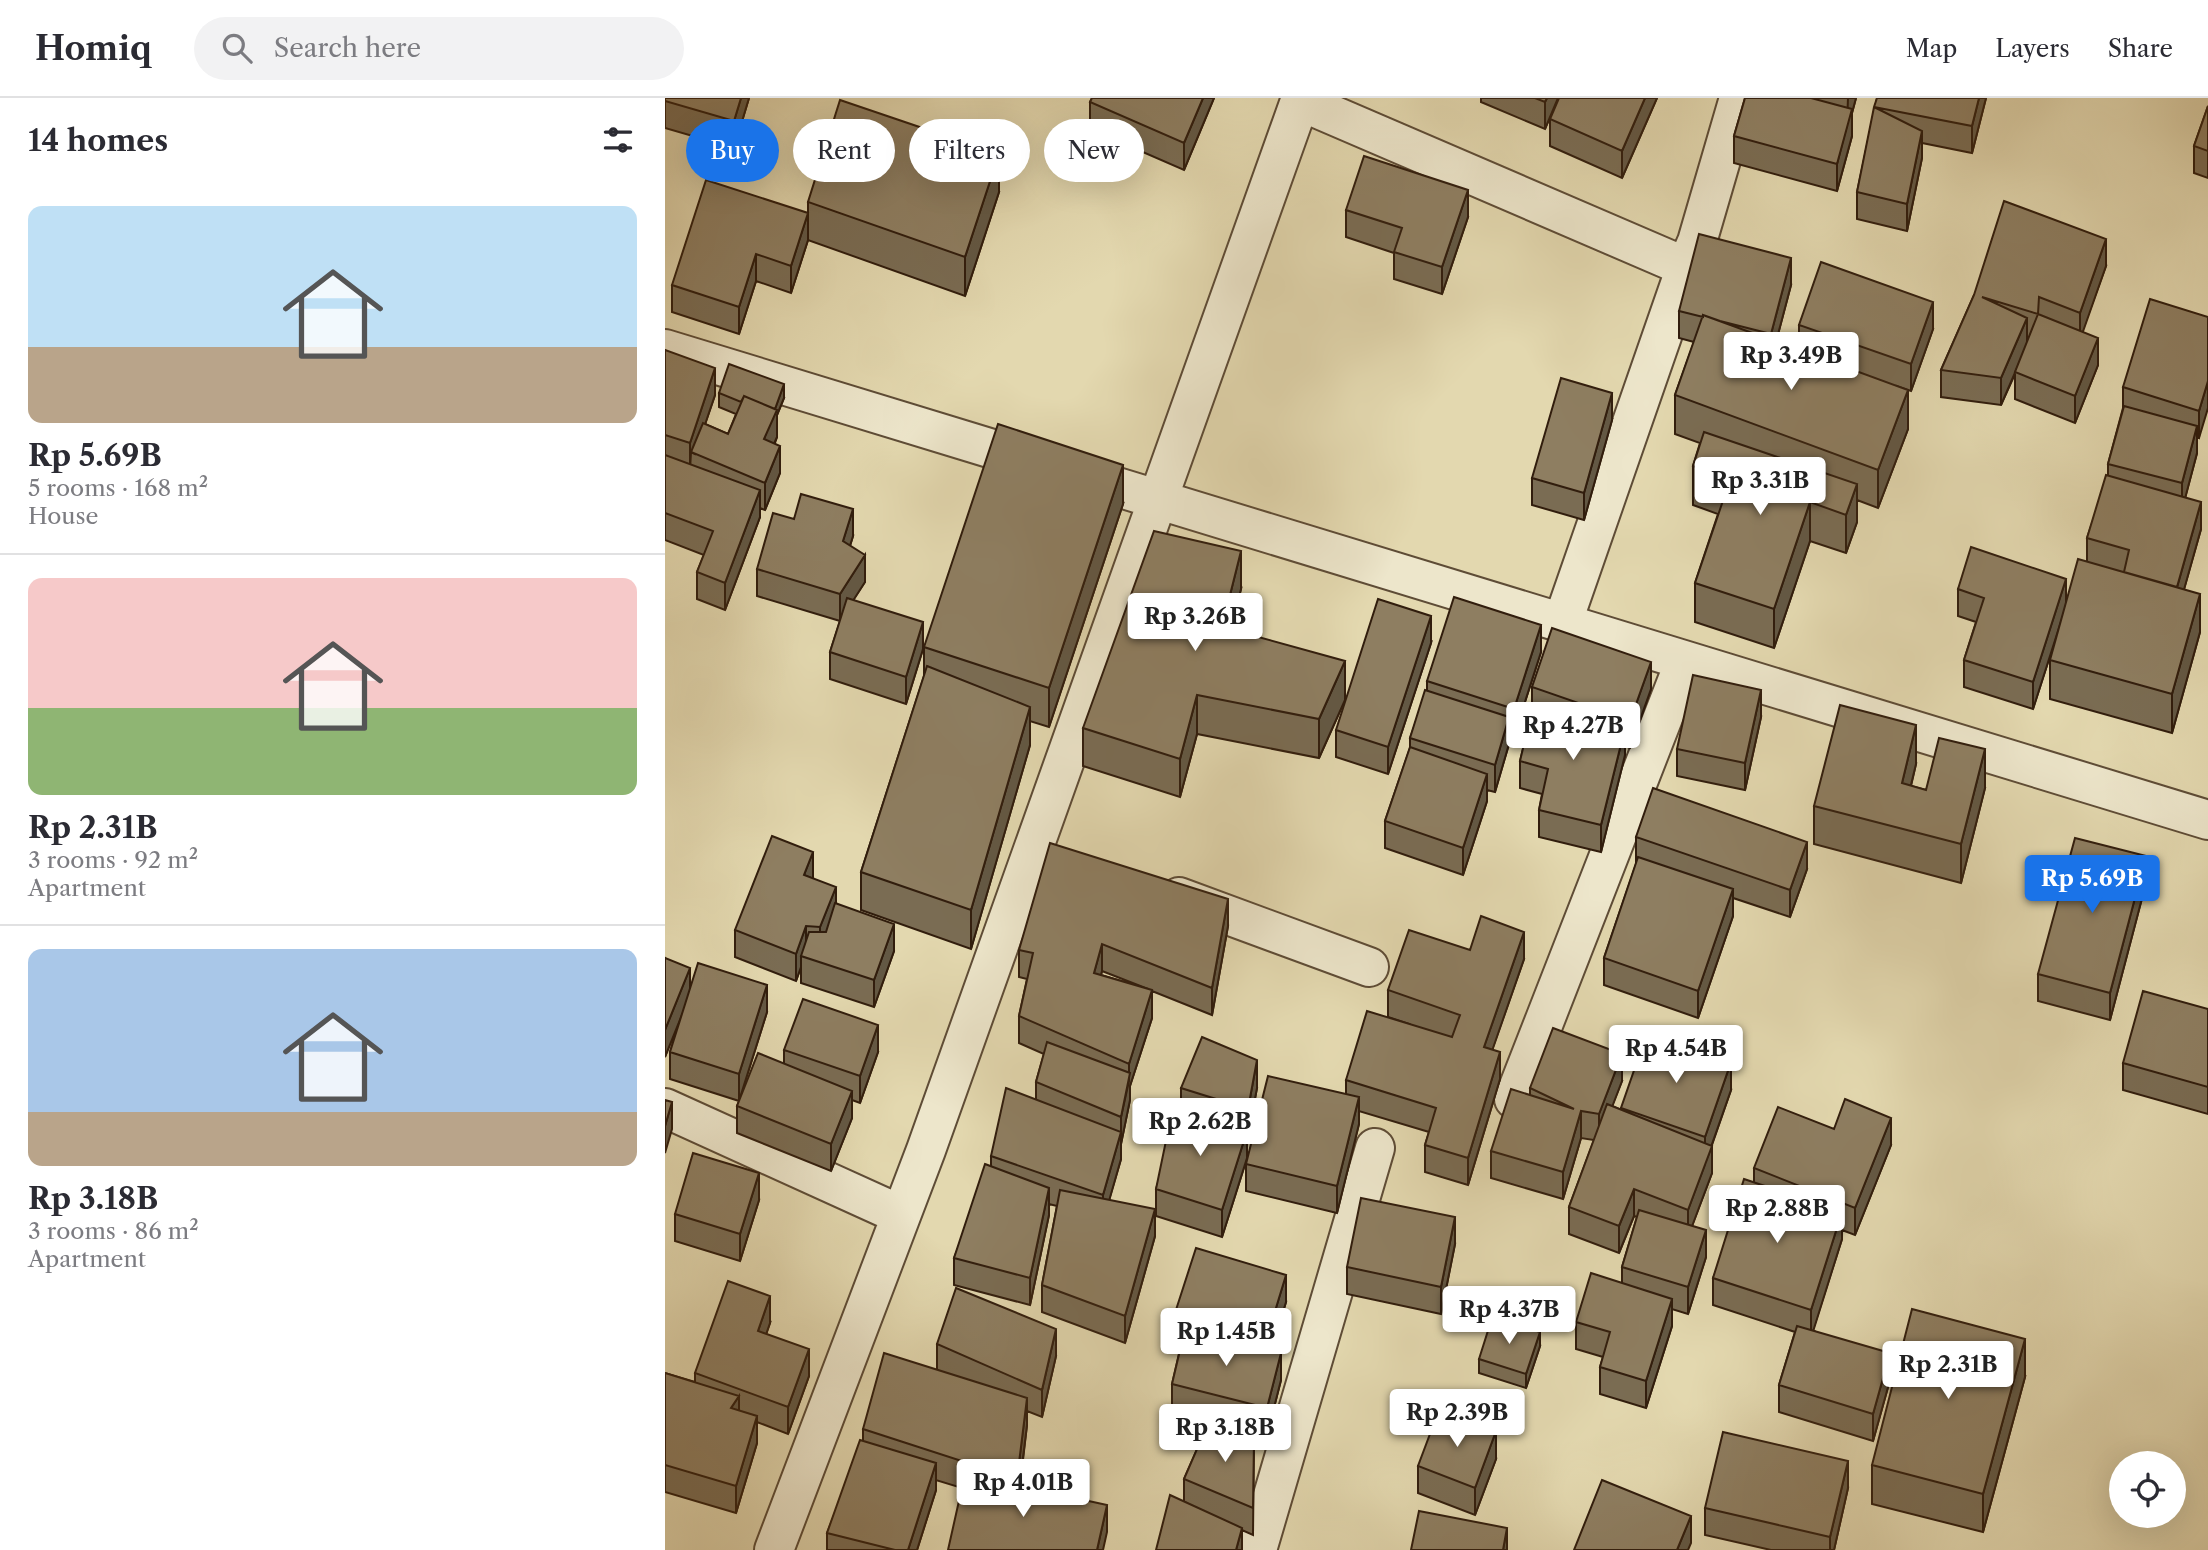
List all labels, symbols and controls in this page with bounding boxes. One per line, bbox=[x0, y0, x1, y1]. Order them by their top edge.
search box bbox=[194, 17, 684, 80]
text: Homiq bbox=[35, 28, 152, 69]
icon: search bbox=[218, 29, 256, 67]
text: Search here bbox=[274, 32, 421, 64]
text: Map bbox=[1906, 34, 1957, 63]
text: Layers bbox=[1995, 34, 2070, 63]
text: Share bbox=[2108, 34, 2173, 63]
chip: Buy bbox=[686, 119, 779, 182]
chip: Rent bbox=[793, 119, 895, 182]
chip: Filters bbox=[909, 119, 1030, 182]
chip: New bbox=[1044, 119, 1144, 182]
icon: filters bbox=[599, 121, 637, 159]
text: 14 homes bbox=[28, 122, 168, 159]
icon: home bbox=[270, 251, 396, 377]
pin: Rp 3.49B bbox=[1719, 332, 1863, 392]
text: Rp 3.49B bbox=[1740, 341, 1842, 369]
text: Rp 5.69B bbox=[28, 437, 162, 474]
pin: Rp 3.31B bbox=[1688, 458, 1832, 517]
text: Rp 3.31B bbox=[1711, 466, 1809, 494]
text: 5 rooms · 168 m² bbox=[28, 474, 208, 502]
text: House bbox=[28, 502, 98, 530]
pin: Rp 3.26B bbox=[1123, 594, 1267, 653]
text: Rp 3.26B bbox=[1144, 602, 1246, 630]
icon: home bbox=[270, 623, 396, 749]
pin: Rp 4.27B bbox=[1501, 702, 1645, 762]
text: Rp 4.27B bbox=[1522, 711, 1624, 739]
text: Rp 2.31B bbox=[28, 809, 158, 846]
text: 3 rooms · 92 m² bbox=[28, 846, 198, 874]
pin: Rp 5.69B bbox=[2020, 856, 2164, 915]
text: Rp 5.69B bbox=[2041, 864, 2143, 892]
text: Apartment bbox=[28, 874, 146, 902]
icon: home bbox=[270, 994, 396, 1120]
pin: Rp 4.54B bbox=[1604, 1026, 1748, 1085]
text: Rp 4.54B bbox=[1625, 1034, 1727, 1062]
pin: Rp 2.62B bbox=[1128, 1098, 1272, 1158]
text: Rp 2.62B bbox=[1148, 1107, 1252, 1135]
text: Rp 3.18B bbox=[28, 1180, 158, 1217]
pin: Rp 2.88B bbox=[1705, 1186, 1849, 1245]
text: Rp 2.88B bbox=[1725, 1194, 1829, 1222]
text: 3 rooms · 86 m² bbox=[28, 1217, 199, 1245]
text: Apartment bbox=[28, 1245, 146, 1273]
pin: Rp 4.37B bbox=[1437, 1286, 1581, 1346]
text: Rp 4.37B bbox=[1459, 1295, 1559, 1323]
pin: Rp 1.45B bbox=[1154, 1308, 1298, 1368]
text: Rp 1.45B bbox=[1176, 1317, 1276, 1345]
pin: Rp 2.31B bbox=[1876, 1342, 2020, 1401]
text: Rp 2.31B bbox=[1898, 1350, 1998, 1378]
pin: Rp 2.39B bbox=[1385, 1390, 1529, 1449]
text: Rp 2.39B bbox=[1406, 1398, 1508, 1426]
pin: Rp 3.18B bbox=[1153, 1404, 1297, 1464]
text: Rp 3.18B bbox=[1175, 1413, 1275, 1441]
map controls bbox=[2109, 1451, 2186, 1528]
button: locate bbox=[2109, 1451, 2186, 1528]
pin: Rp 4.01B bbox=[951, 1460, 1095, 1519]
text: Rp 4.01B bbox=[973, 1468, 1073, 1496]

